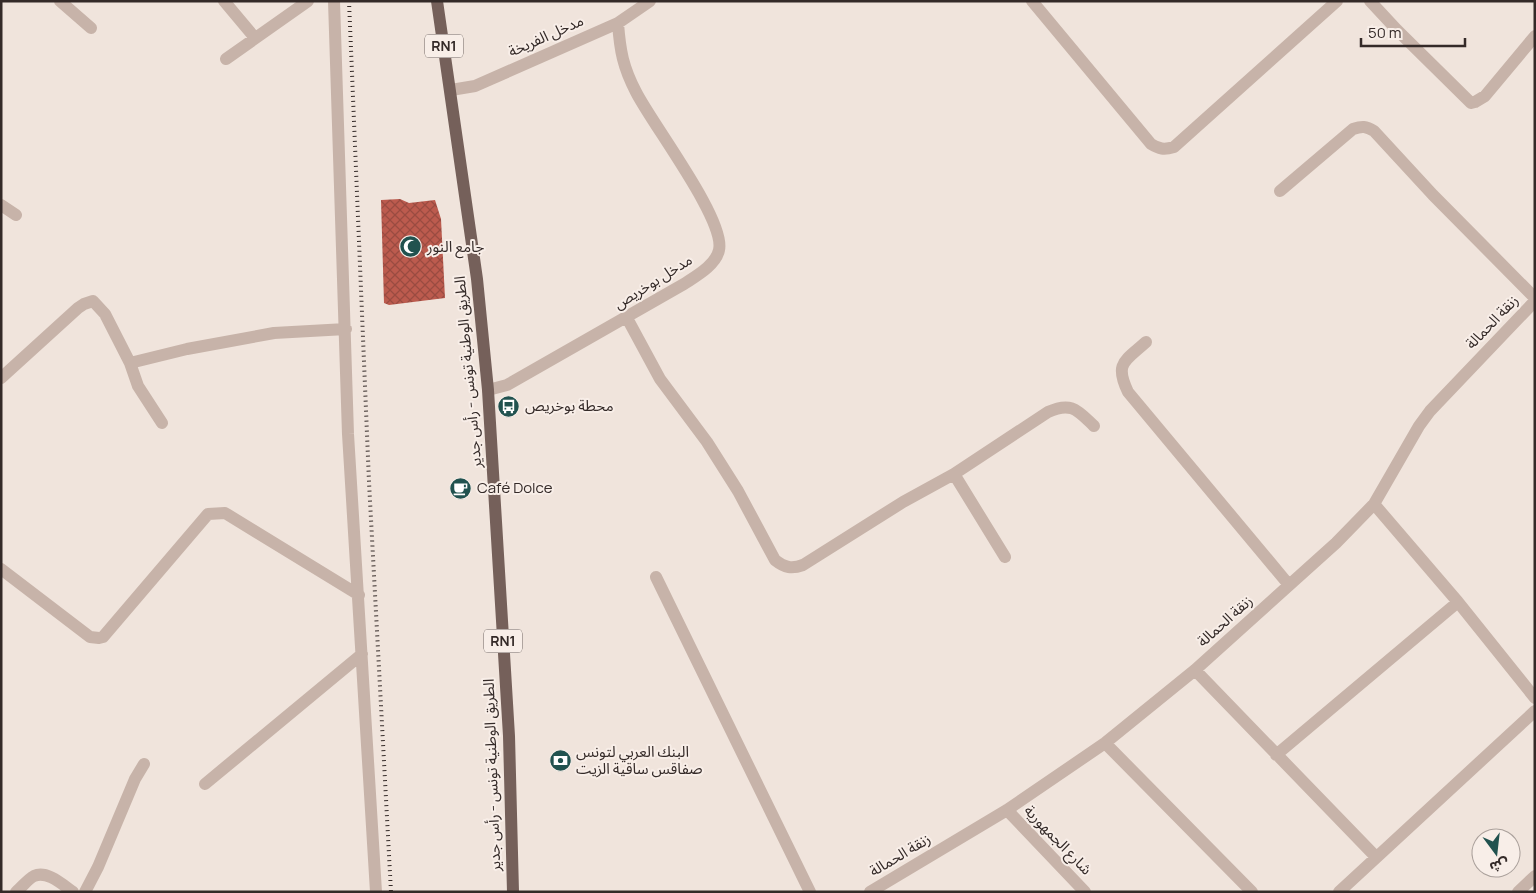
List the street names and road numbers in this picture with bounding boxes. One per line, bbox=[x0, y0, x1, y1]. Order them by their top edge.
street label: مدخل الفريخة bbox=[505, 10, 587, 61]
road number: RN1 bbox=[425, 34, 463, 58]
street label: مدخل بوخريص bbox=[609, 249, 696, 314]
street label: الطريق الوطنية تونس - رأس جدير bbox=[449, 275, 486, 470]
street label: زنقة الحمالة bbox=[1460, 290, 1523, 353]
street label: زنقة الحمالة bbox=[1192, 590, 1257, 651]
road number: RN1 bbox=[484, 630, 522, 652]
street label: الطريق الوطنية تونس - رأس جدير bbox=[478, 678, 505, 873]
street label: شارع الجمهورية bbox=[1018, 800, 1097, 881]
street label: زنقة الحمالة bbox=[865, 828, 934, 881]

